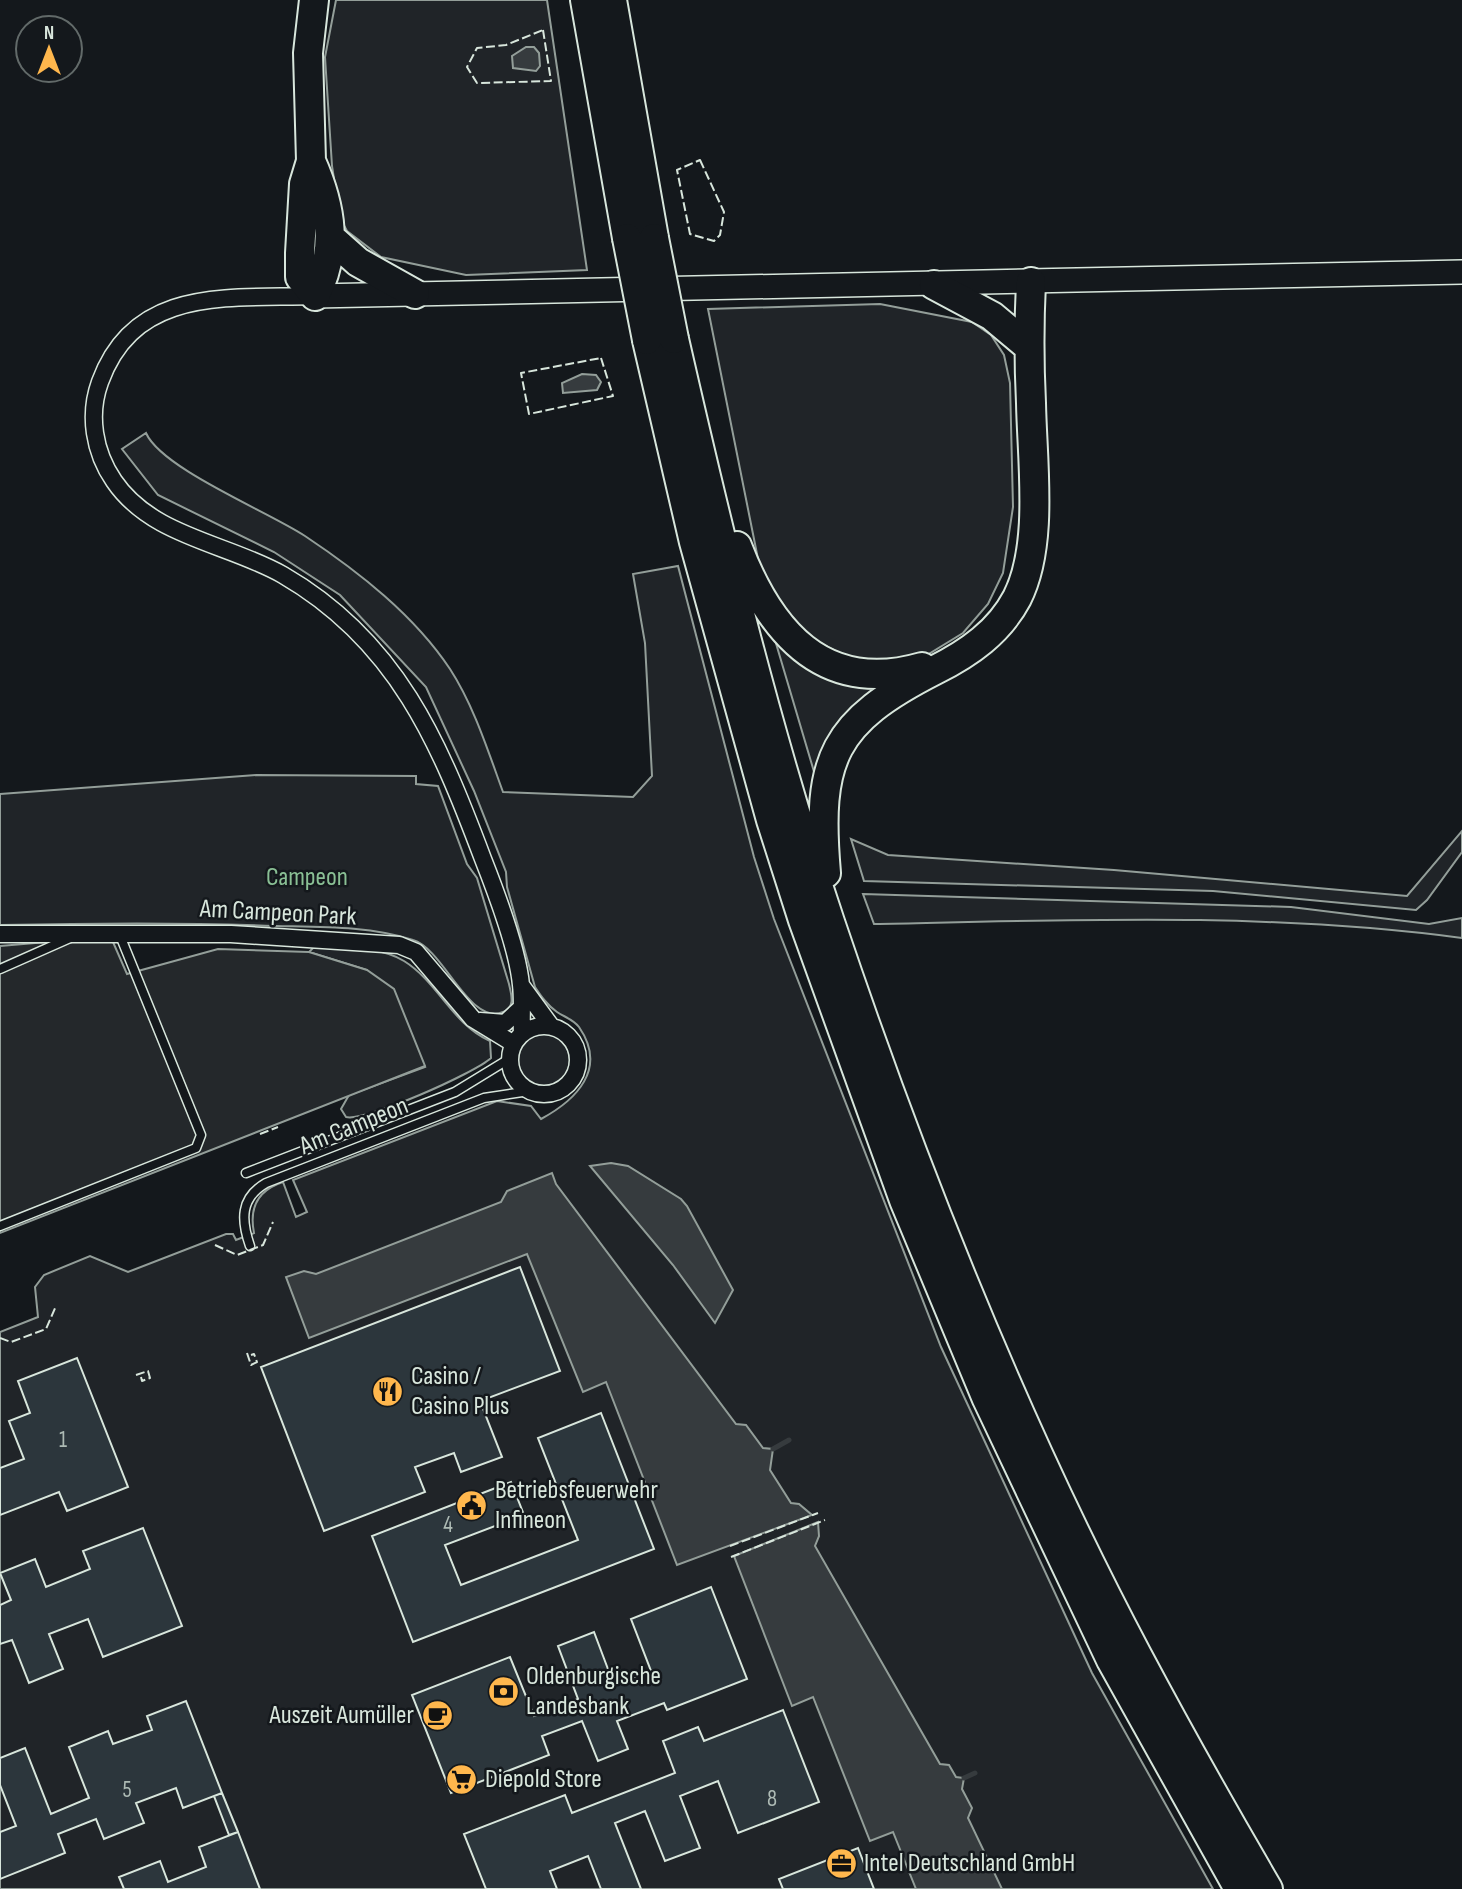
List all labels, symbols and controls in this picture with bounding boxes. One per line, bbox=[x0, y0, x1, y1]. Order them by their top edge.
north arrow bbox=[14, 14, 84, 84]
text: N bbox=[44, 22, 54, 45]
park label: Campeon bbox=[266, 862, 348, 893]
street label: Am Campeon Park bbox=[198, 893, 357, 933]
street label: Am Campeon bbox=[294, 1090, 413, 1162]
place label: Casino / Casino Plus bbox=[411, 1361, 509, 1422]
restaurant icon: Casino / Casino Plus bbox=[371, 1374, 405, 1408]
house number: 1 bbox=[59, 1426, 67, 1454]
place label: Betriebsfeuerwehr Infineon bbox=[495, 1475, 658, 1536]
public building icon: Betriebsfeuerwehr Infineon bbox=[455, 1488, 489, 1522]
house number: 4 bbox=[443, 1511, 453, 1539]
place label: Oldenburgische Landesbank bbox=[526, 1661, 661, 1722]
bank icon: Oldenburgische Landesbank bbox=[486, 1674, 520, 1708]
cafe icon: Auszeit Aumüller bbox=[420, 1698, 454, 1732]
place label: Auszeit Aumüller bbox=[269, 1700, 415, 1731]
supermarket icon: Diepold Store bbox=[445, 1762, 479, 1796]
place label: Diepold Store bbox=[485, 1764, 602, 1795]
house number: 5 bbox=[122, 1776, 132, 1804]
house number: 8 bbox=[767, 1785, 777, 1813]
office icon: Intel Deutschland GmbH bbox=[824, 1846, 858, 1880]
place label: Intel Deutschland GmbH bbox=[864, 1848, 1075, 1879]

